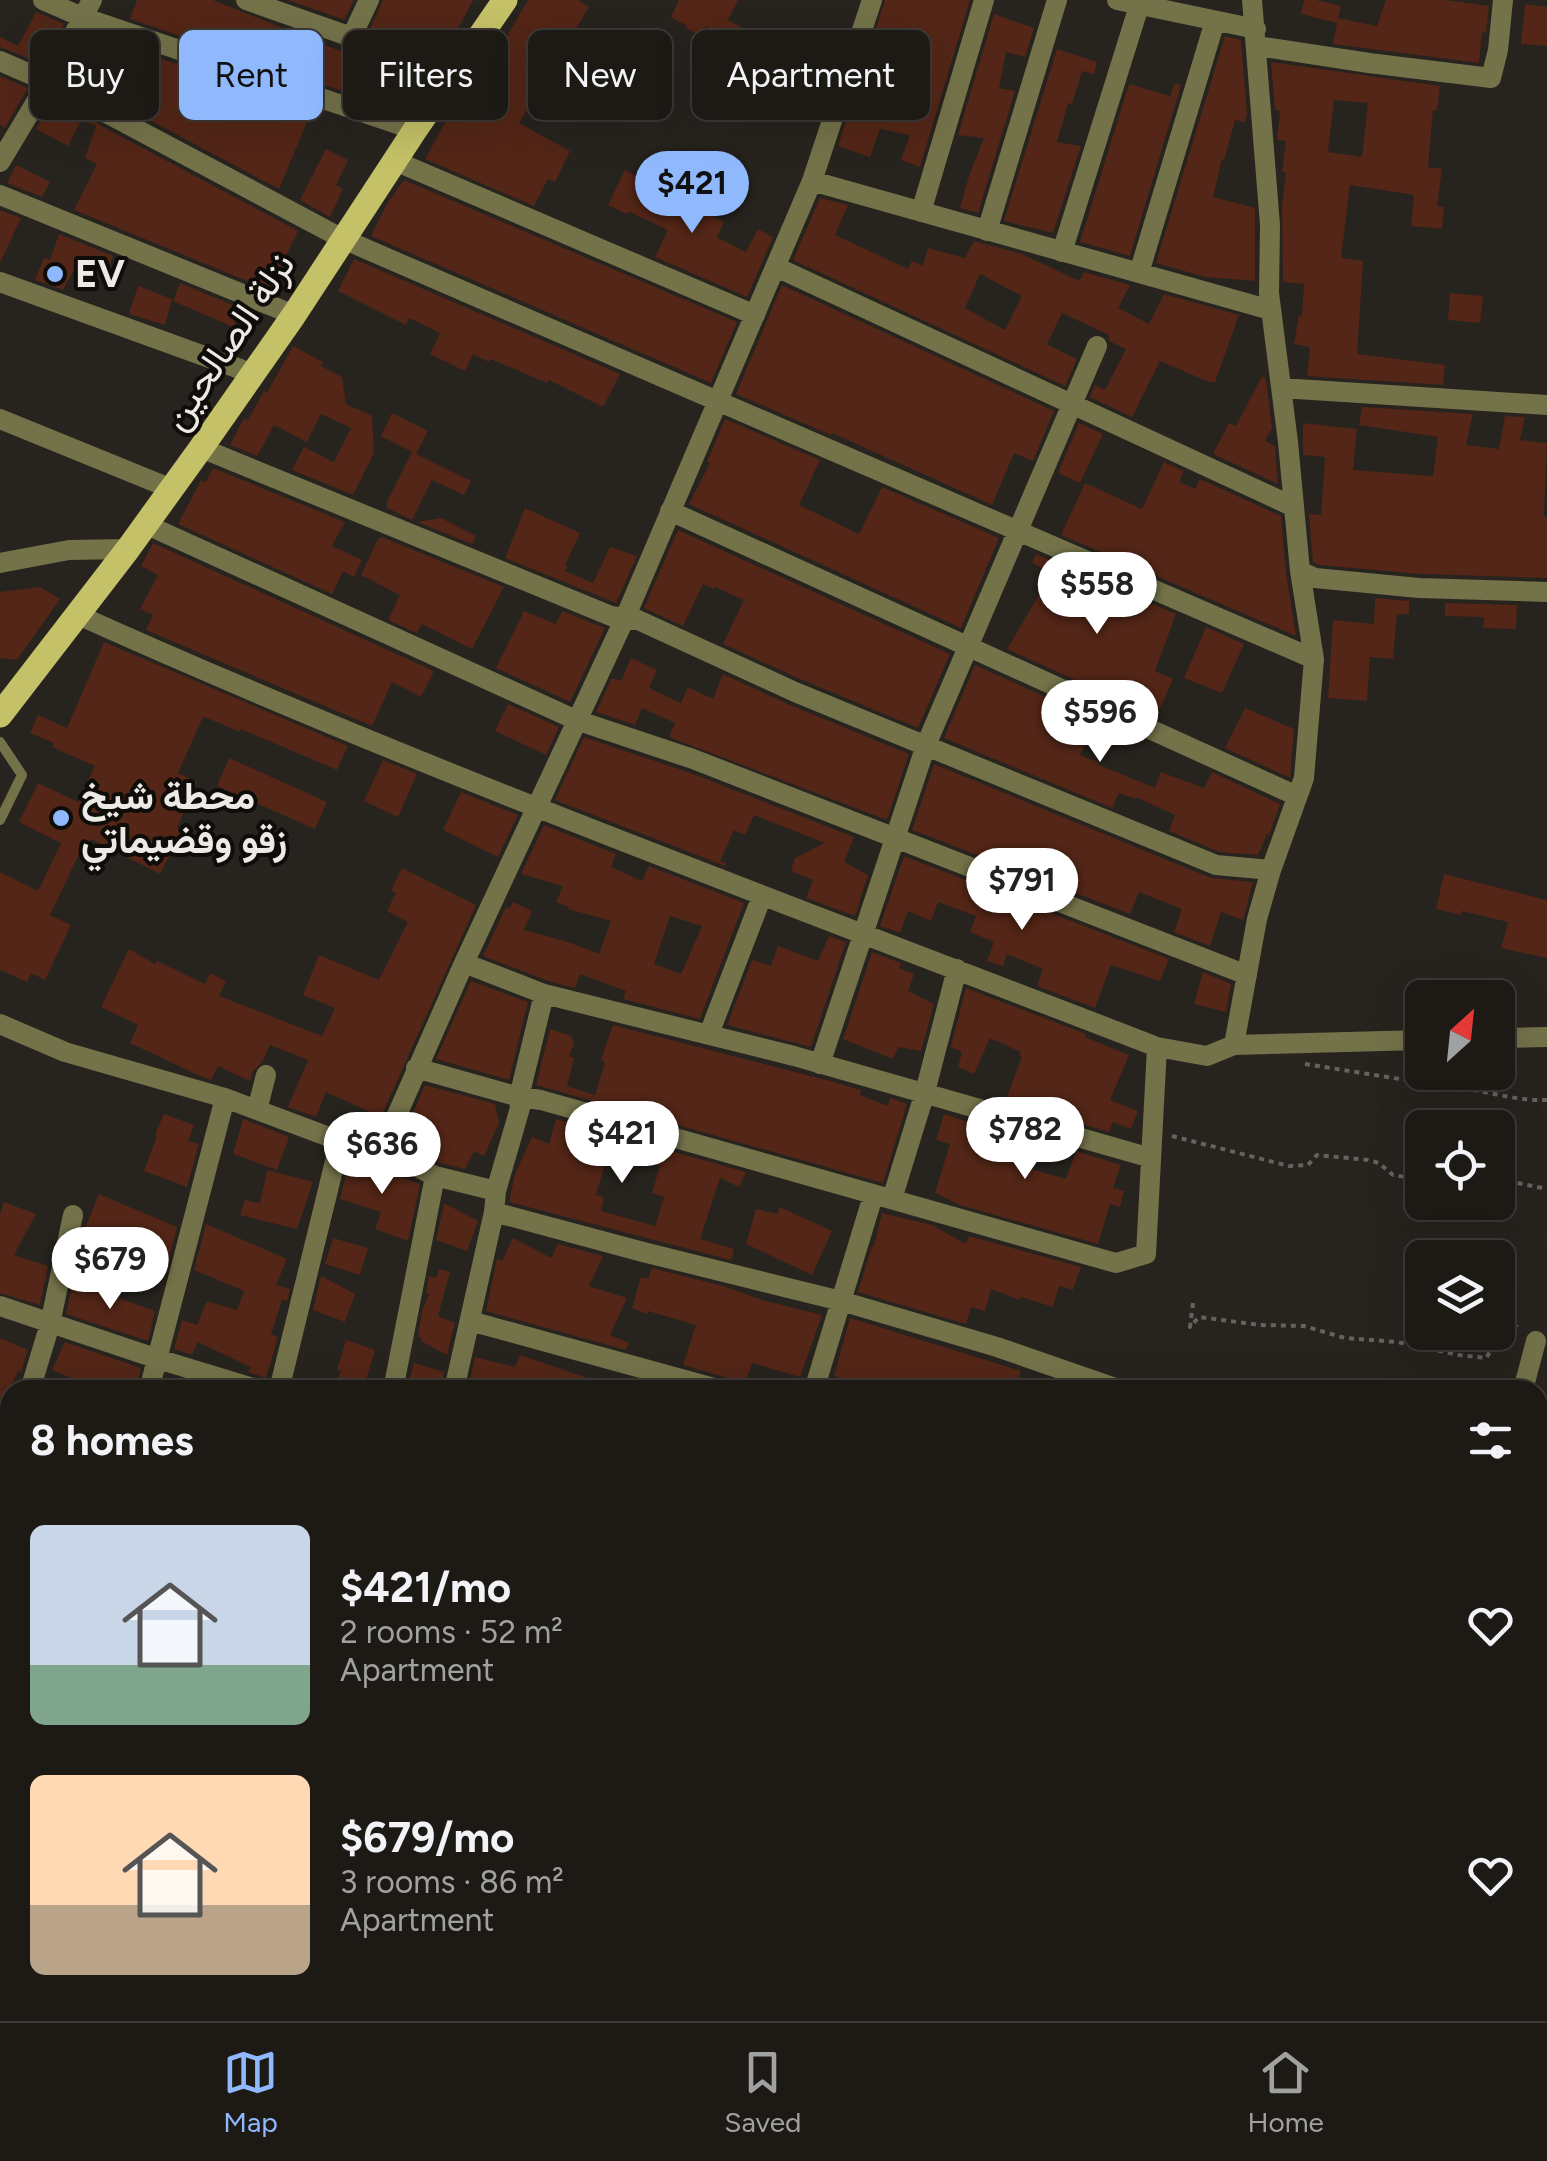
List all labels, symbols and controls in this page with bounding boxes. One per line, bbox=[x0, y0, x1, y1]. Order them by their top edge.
chip: Buy bbox=[30, 30, 159, 120]
chip: Rent bbox=[179, 30, 323, 120]
chip: Filters bbox=[343, 30, 508, 120]
chip: New bbox=[528, 30, 672, 120]
chip: Apartment bbox=[692, 30, 930, 120]
pin: $421 bbox=[633, 151, 751, 236]
text: $421 bbox=[657, 164, 727, 202]
street label: نزلة الصالحين bbox=[152, 243, 304, 439]
place label: EV bbox=[75, 251, 125, 297]
marker: EV bbox=[44, 263, 66, 285]
pin: $558 bbox=[1038, 552, 1156, 637]
text: $558 bbox=[1060, 565, 1134, 603]
pin: $596 bbox=[1041, 680, 1159, 765]
text: $596 bbox=[1063, 693, 1137, 731]
place label: محطة شيخ زقو وقضيماتي bbox=[81, 773, 287, 872]
marker: محطة شيخ زقو وقضيماتي bbox=[50, 807, 72, 829]
pin: $791 bbox=[963, 848, 1081, 933]
text: $791 bbox=[988, 861, 1056, 899]
north arrow bbox=[1405, 980, 1515, 1090]
map controls bbox=[1405, 980, 1515, 1350]
pin: $782 bbox=[966, 1097, 1084, 1182]
pin: $421 bbox=[563, 1101, 681, 1186]
text: $782 bbox=[988, 1110, 1062, 1148]
button: locate bbox=[1405, 1110, 1515, 1220]
pin: $636 bbox=[323, 1112, 441, 1197]
text: $421 bbox=[587, 1114, 657, 1152]
text: $636 bbox=[346, 1125, 418, 1163]
pin: $679 bbox=[51, 1227, 169, 1312]
text: $679 bbox=[74, 1240, 146, 1278]
button: layers bbox=[1405, 1240, 1515, 1350]
icon: filters bbox=[1463, 1413, 1518, 1468]
text: 8 homes bbox=[30, 1415, 194, 1466]
text: $421/mo bbox=[340, 1562, 511, 1613]
icon: home bbox=[110, 1565, 230, 1685]
icon: heart bbox=[1463, 1598, 1518, 1653]
text: 2 rooms · 52 m² bbox=[340, 1613, 563, 1651]
text: Apartment bbox=[340, 1651, 494, 1689]
text: $679/mo bbox=[340, 1812, 515, 1863]
icon: home bbox=[110, 1815, 230, 1935]
icon: heart bbox=[1463, 1848, 1518, 1903]
text: 3 rooms · 86 m² bbox=[340, 1863, 564, 1901]
text: Apartment bbox=[340, 1901, 494, 1939]
tab: Map bbox=[223, 2045, 278, 2139]
tab: Saved bbox=[724, 2045, 801, 2139]
tab: Home bbox=[1248, 2045, 1324, 2139]

